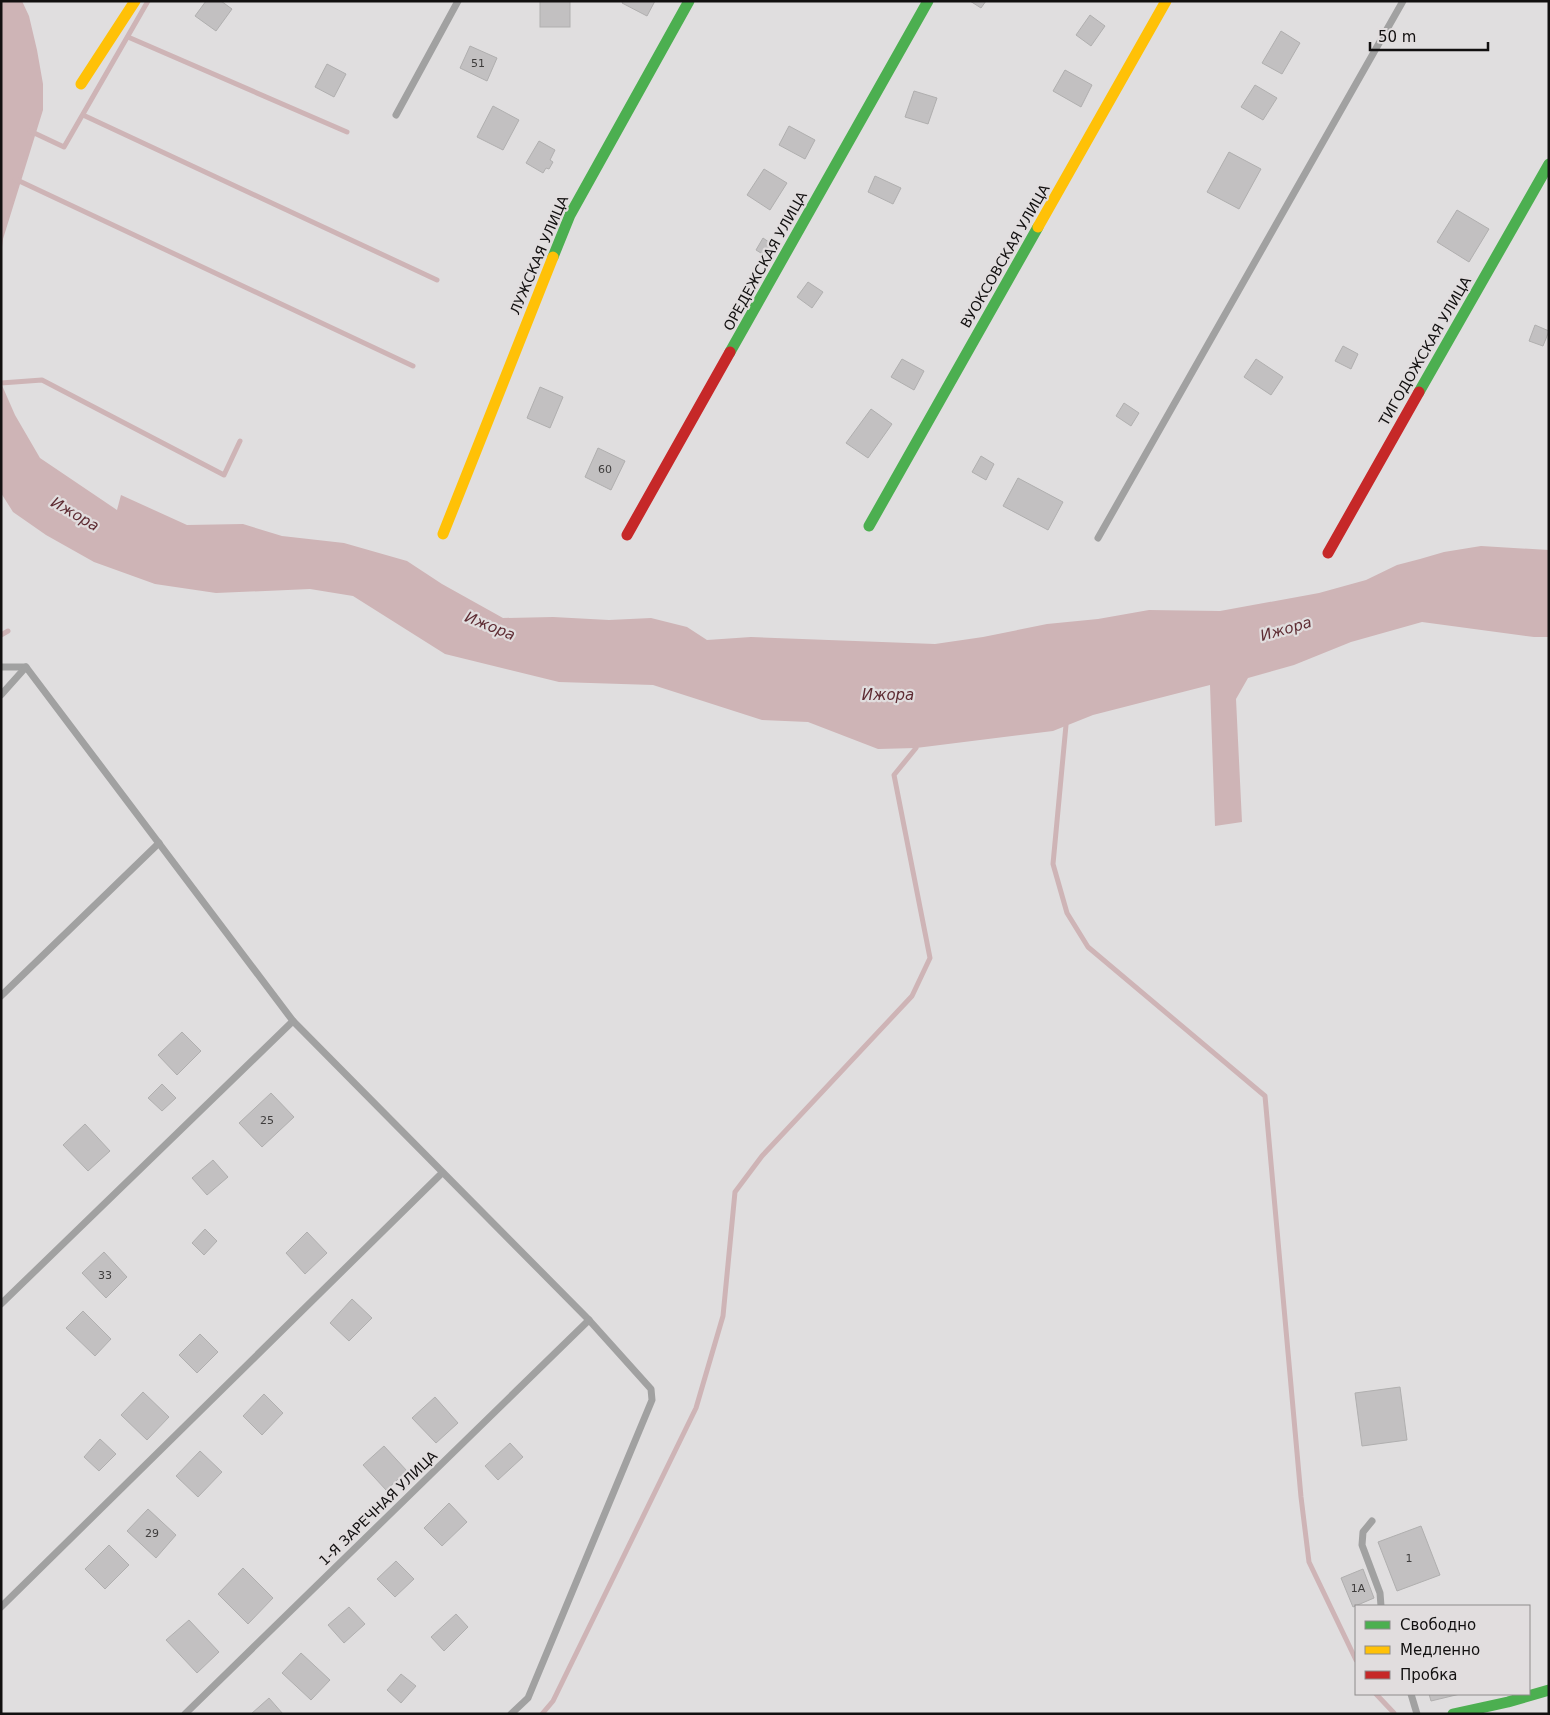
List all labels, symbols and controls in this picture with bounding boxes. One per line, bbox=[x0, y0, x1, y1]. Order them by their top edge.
scale bar bbox=[1370, 20, 1488, 52]
text: 50 m bbox=[1378, 28, 1416, 46]
house number: 51 bbox=[471, 57, 485, 70]
street label: ВУОКСОВСКАЯ УЛИЦА bbox=[957, 181, 1053, 331]
street label: ОРЕДЕЖСКАЯ УЛИЦА bbox=[720, 188, 810, 333]
street label: ЛУЖСКАЯ УЛИЦА bbox=[507, 193, 571, 317]
street label: ТИГОДОЖСКАЯ УЛИЦА bbox=[1375, 273, 1474, 429]
house number: 60 bbox=[598, 463, 612, 476]
water label: Ижора bbox=[48, 493, 102, 535]
water label: Ижора bbox=[462, 608, 518, 644]
water label: Ижора bbox=[1258, 613, 1314, 645]
water label: Ижора bbox=[862, 686, 914, 704]
house number: 25 bbox=[260, 1114, 274, 1127]
house number: 33 bbox=[98, 1269, 112, 1282]
street label: 1-Я ЗАРЕЧНАЯ УЛИЦА bbox=[316, 1447, 441, 1569]
house number: 29 bbox=[145, 1527, 159, 1540]
house number: 1 bbox=[1406, 1552, 1413, 1565]
house number: 1А bbox=[1351, 1582, 1366, 1595]
legend bbox=[1355, 1605, 1530, 1695]
text: Свободно bbox=[1400, 1616, 1476, 1634]
text: Медленно bbox=[1400, 1641, 1480, 1659]
text: Пробка bbox=[1400, 1666, 1457, 1684]

